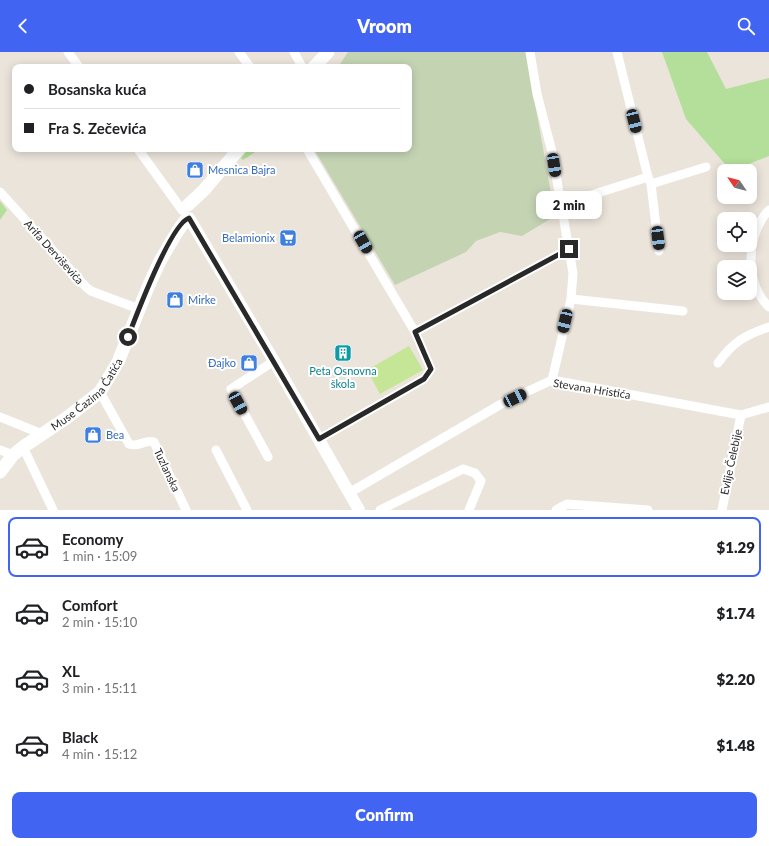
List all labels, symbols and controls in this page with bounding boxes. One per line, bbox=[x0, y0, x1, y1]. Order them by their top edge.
icon: back bbox=[12, 15, 34, 37]
text: Vroom bbox=[357, 15, 412, 37]
icon: search bbox=[735, 15, 757, 37]
text: Bosanska kuća bbox=[48, 80, 146, 98]
car bbox=[625, 108, 643, 134]
text: Fra S. Zečevića bbox=[48, 119, 146, 137]
car bbox=[546, 152, 562, 178]
shop icon: Mesnica Bajra bbox=[185, 160, 205, 180]
place label: Mesnica Bajra bbox=[208, 163, 275, 176]
north arrow bbox=[717, 164, 757, 204]
map controls bbox=[717, 164, 757, 300]
callout: 2 min bbox=[536, 191, 602, 219]
text: 2 min bbox=[553, 197, 585, 213]
button: locate bbox=[717, 212, 757, 252]
street label: Arifa Derviševića bbox=[22, 217, 87, 287]
car bbox=[651, 225, 665, 251]
supermarket icon: Belamionix bbox=[278, 228, 298, 248]
car bbox=[352, 229, 374, 255]
place label: Belamionix bbox=[222, 231, 276, 244]
route end bbox=[560, 240, 578, 258]
button: layers bbox=[717, 260, 757, 300]
shop icon: Mirke bbox=[165, 290, 185, 310]
place label: Mirke bbox=[188, 293, 216, 306]
car bbox=[556, 308, 574, 334]
route start bbox=[119, 328, 137, 346]
building icon: Peta Osnovna škola bbox=[333, 343, 353, 363]
shop icon: Đajko bbox=[239, 353, 259, 373]
place label: Đajko bbox=[208, 356, 236, 369]
street label: Muse Ćazima Ćatića bbox=[48, 357, 125, 433]
place label: Peta Osnovna škola bbox=[309, 364, 377, 390]
street label: Stevana Hristića bbox=[553, 376, 632, 401]
car bbox=[502, 387, 528, 409]
car bbox=[227, 390, 249, 416]
shop icon: Bea bbox=[83, 425, 103, 445]
place label: Bea bbox=[106, 428, 124, 441]
street label: Evlije Čelebije bbox=[717, 428, 744, 496]
street label: Tuzlanska bbox=[152, 446, 183, 494]
icon: car bbox=[14, 529, 50, 565]
text: Economy bbox=[62, 530, 123, 548]
text: $1.29 bbox=[717, 538, 755, 556]
text: 1 min · 15:09 bbox=[62, 548, 137, 564]
icon: car bbox=[14, 595, 50, 631]
text: Comfort bbox=[62, 596, 118, 614]
text: $1.74 bbox=[717, 604, 755, 622]
text: 2 min · 15:10 bbox=[62, 614, 137, 630]
icon: car bbox=[14, 661, 50, 697]
text: XL bbox=[62, 662, 80, 680]
text: $2.20 bbox=[717, 670, 755, 688]
text: 3 min · 15:11 bbox=[62, 680, 137, 696]
icon: car bbox=[14, 727, 50, 763]
text: Black bbox=[62, 728, 98, 746]
text: $1.48 bbox=[717, 736, 755, 754]
text: 4 min · 15:12 bbox=[62, 746, 137, 762]
button: Confirm bbox=[12, 792, 757, 838]

